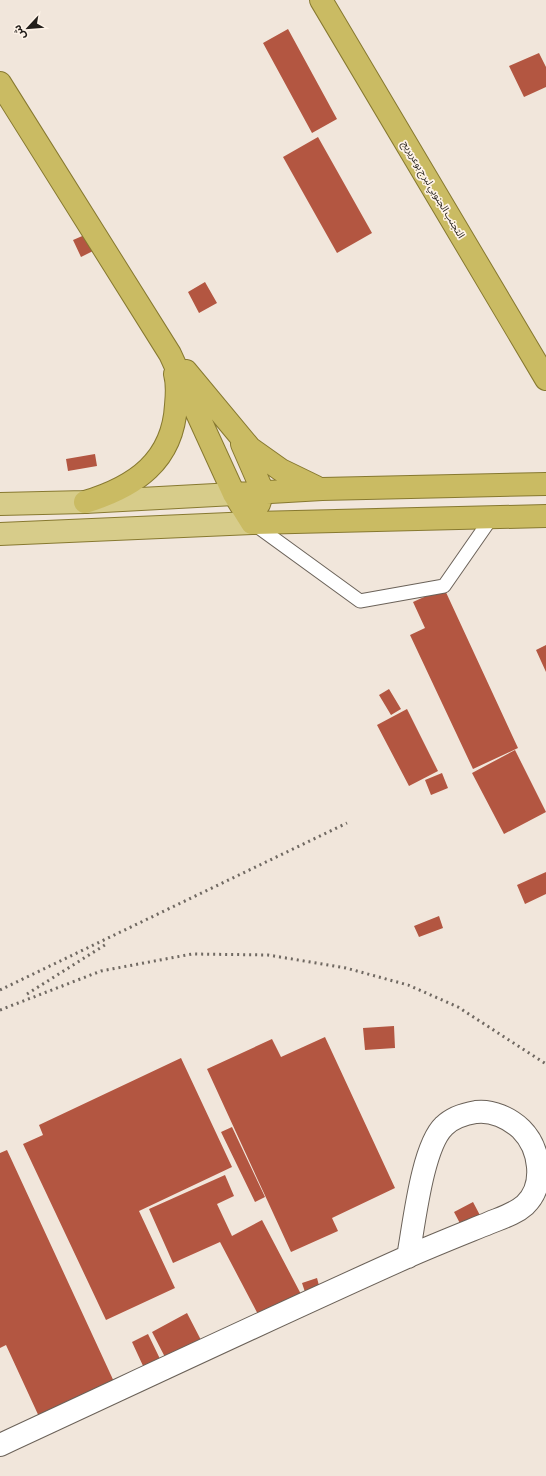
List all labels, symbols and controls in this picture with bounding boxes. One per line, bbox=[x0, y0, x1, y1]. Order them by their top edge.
north arrow bbox=[8, 8, 48, 48]
text: ش bbox=[10, 23, 29, 42]
street label: التجنب الجنوبي لبرج بوعريريج bbox=[398, 139, 467, 241]

